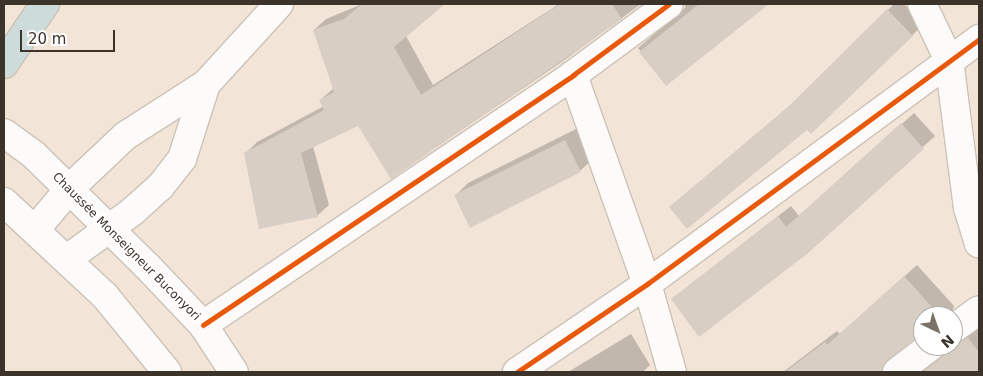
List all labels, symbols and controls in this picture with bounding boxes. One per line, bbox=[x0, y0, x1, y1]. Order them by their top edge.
scale bar bbox=[22, 20, 118, 52]
text: 20 m bbox=[28, 30, 66, 48]
street label: Chaussée Monseigneur Buconyori bbox=[49, 170, 203, 324]
north arrow bbox=[913, 306, 963, 356]
text: N bbox=[938, 332, 957, 351]

